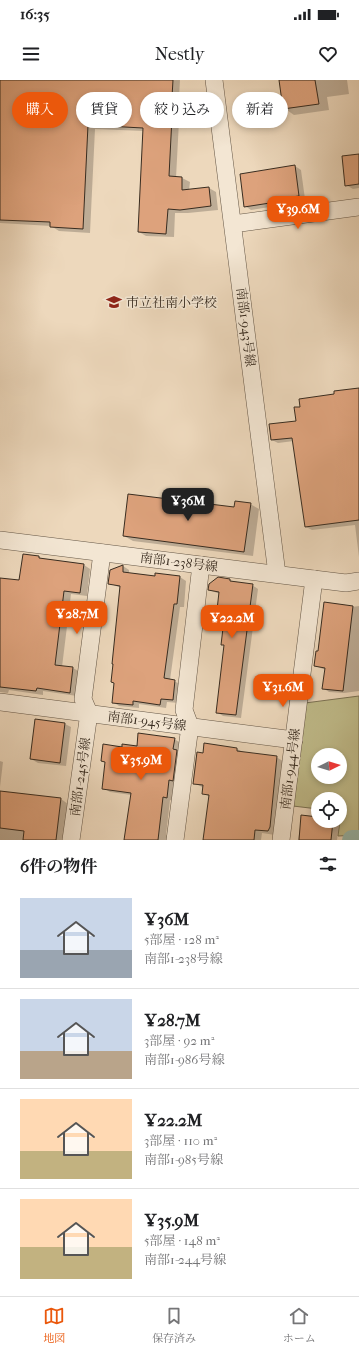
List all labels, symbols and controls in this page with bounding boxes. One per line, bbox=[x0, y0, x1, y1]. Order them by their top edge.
text: 16:35 bbox=[20, 5, 50, 23]
icon: menu bbox=[20, 43, 42, 65]
icon: heart bbox=[317, 43, 339, 65]
text: Nestly bbox=[155, 44, 204, 65]
chip: 購入 bbox=[12, 92, 68, 128]
chip: 賃貸 bbox=[76, 92, 132, 128]
chip: 絞り込み bbox=[140, 92, 224, 128]
chip: 新着 bbox=[232, 92, 288, 128]
pin: ¥39.6M bbox=[265, 196, 331, 230]
text: ¥39.6M bbox=[276, 201, 320, 216]
street label: 南部1-943号線 bbox=[234, 287, 258, 367]
school or university icon: 市立社南小学校 bbox=[105, 293, 123, 311]
place label: 市立社南小学校 bbox=[126, 295, 217, 310]
pin: ¥36M bbox=[164, 488, 212, 522]
text: ¥36M bbox=[171, 493, 205, 508]
street label: 南部1-238号線 bbox=[139, 550, 219, 574]
pin: ¥28.7M bbox=[44, 601, 110, 635]
pin: ¥22.2M bbox=[199, 605, 265, 639]
text: ¥28.7M bbox=[55, 606, 99, 621]
text: ¥22.2M bbox=[210, 610, 254, 625]
pin: ¥31.6M bbox=[250, 674, 316, 708]
text: ¥31.6M bbox=[262, 679, 304, 694]
street label: 南部1-945号線 bbox=[107, 709, 187, 733]
street label: 南部1-944号線 bbox=[278, 727, 302, 811]
street label: 南部1-245号線 bbox=[67, 737, 93, 817]
pin: ¥35.9M bbox=[108, 747, 174, 781]
north arrow bbox=[311, 748, 347, 784]
map controls bbox=[311, 748, 347, 828]
text: ¥35.9M bbox=[120, 752, 162, 767]
button: locate bbox=[311, 792, 347, 828]
icon: filters bbox=[317, 853, 339, 875]
text: 6件の物件 bbox=[20, 856, 97, 876]
text: ¥36M bbox=[144, 909, 189, 929]
icon: home bbox=[52, 914, 100, 962]
text: 5部屋 · 128 m² bbox=[144, 932, 219, 947]
text: 南部1-238号線 bbox=[144, 951, 223, 966]
text: ¥28.7M bbox=[144, 1010, 201, 1030]
icon: home bbox=[52, 1015, 100, 1063]
text: 3部屋 · 92 m² bbox=[144, 1033, 214, 1048]
text: 南部1-986号線 bbox=[144, 1052, 224, 1067]
text: ¥22.2M bbox=[144, 1110, 202, 1130]
icon: home bbox=[52, 1115, 100, 1163]
text: 3部屋 · 110 m² bbox=[144, 1133, 217, 1148]
text: 南部1-985号線 bbox=[144, 1152, 223, 1167]
text: ¥35.9M bbox=[144, 1210, 199, 1230]
icon: home bbox=[52, 1215, 100, 1263]
text: 5部屋 · 148 m² bbox=[144, 1233, 220, 1248]
text: 南部1-244号線 bbox=[144, 1252, 226, 1267]
tab: 地図 bbox=[43, 1305, 65, 1345]
tab: 保存済み bbox=[152, 1305, 196, 1345]
tab: ホーム bbox=[283, 1305, 316, 1345]

